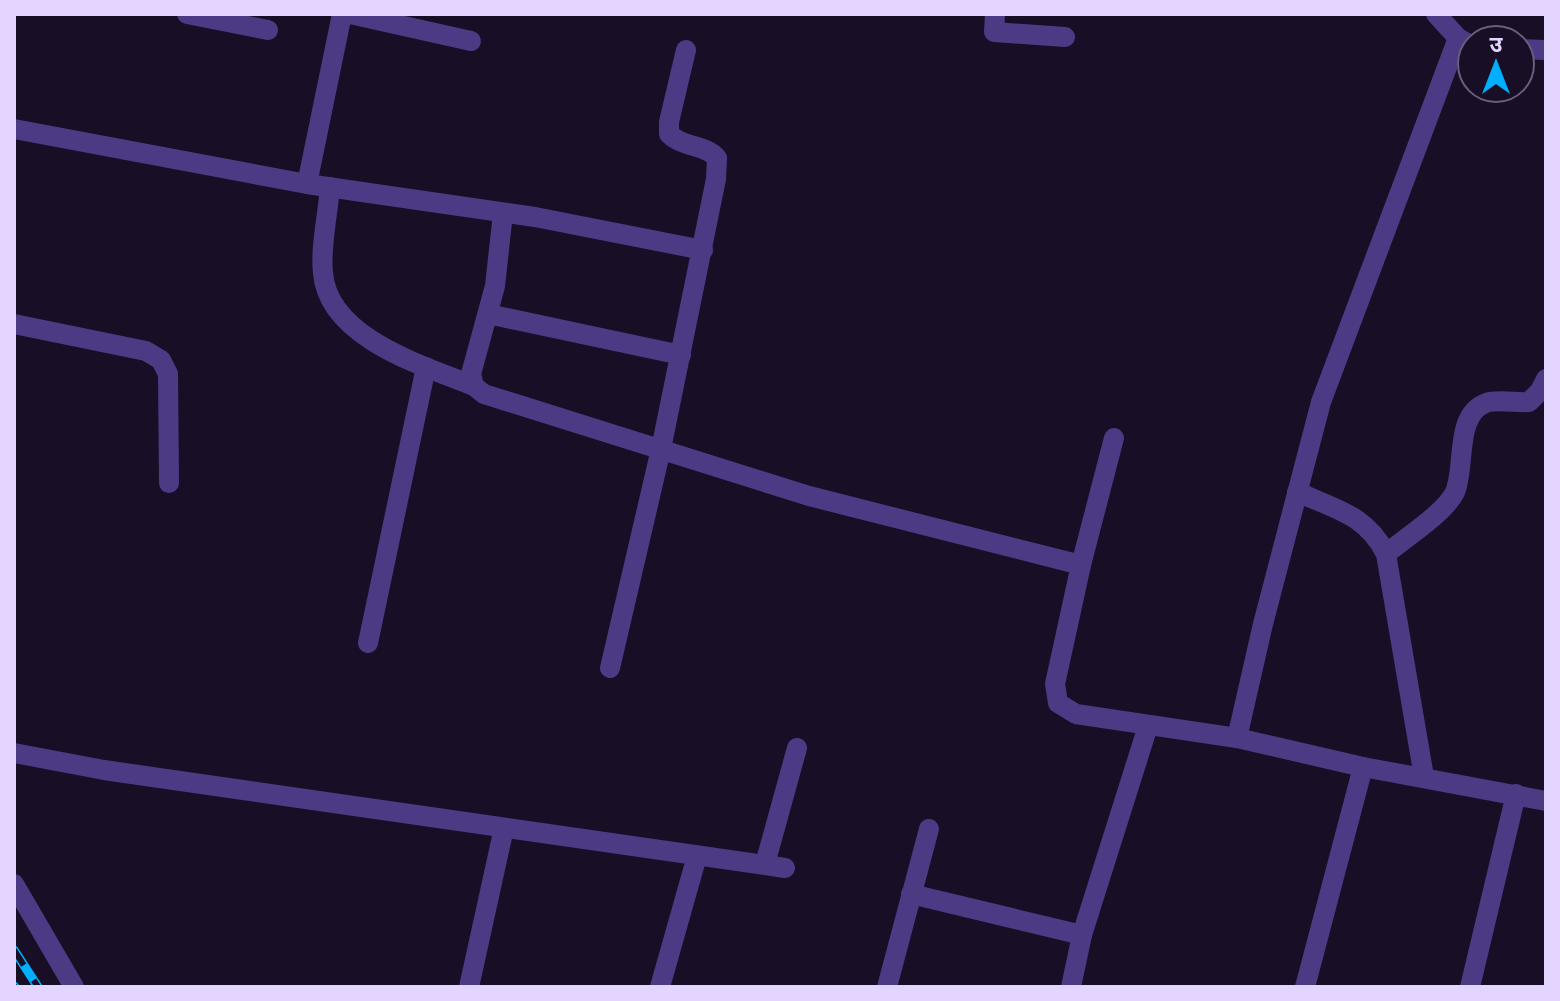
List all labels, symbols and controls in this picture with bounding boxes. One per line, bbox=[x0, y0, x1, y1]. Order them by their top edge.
north arrow bbox=[1456, 24, 1536, 104]
text: उ bbox=[1490, 32, 1504, 57]

